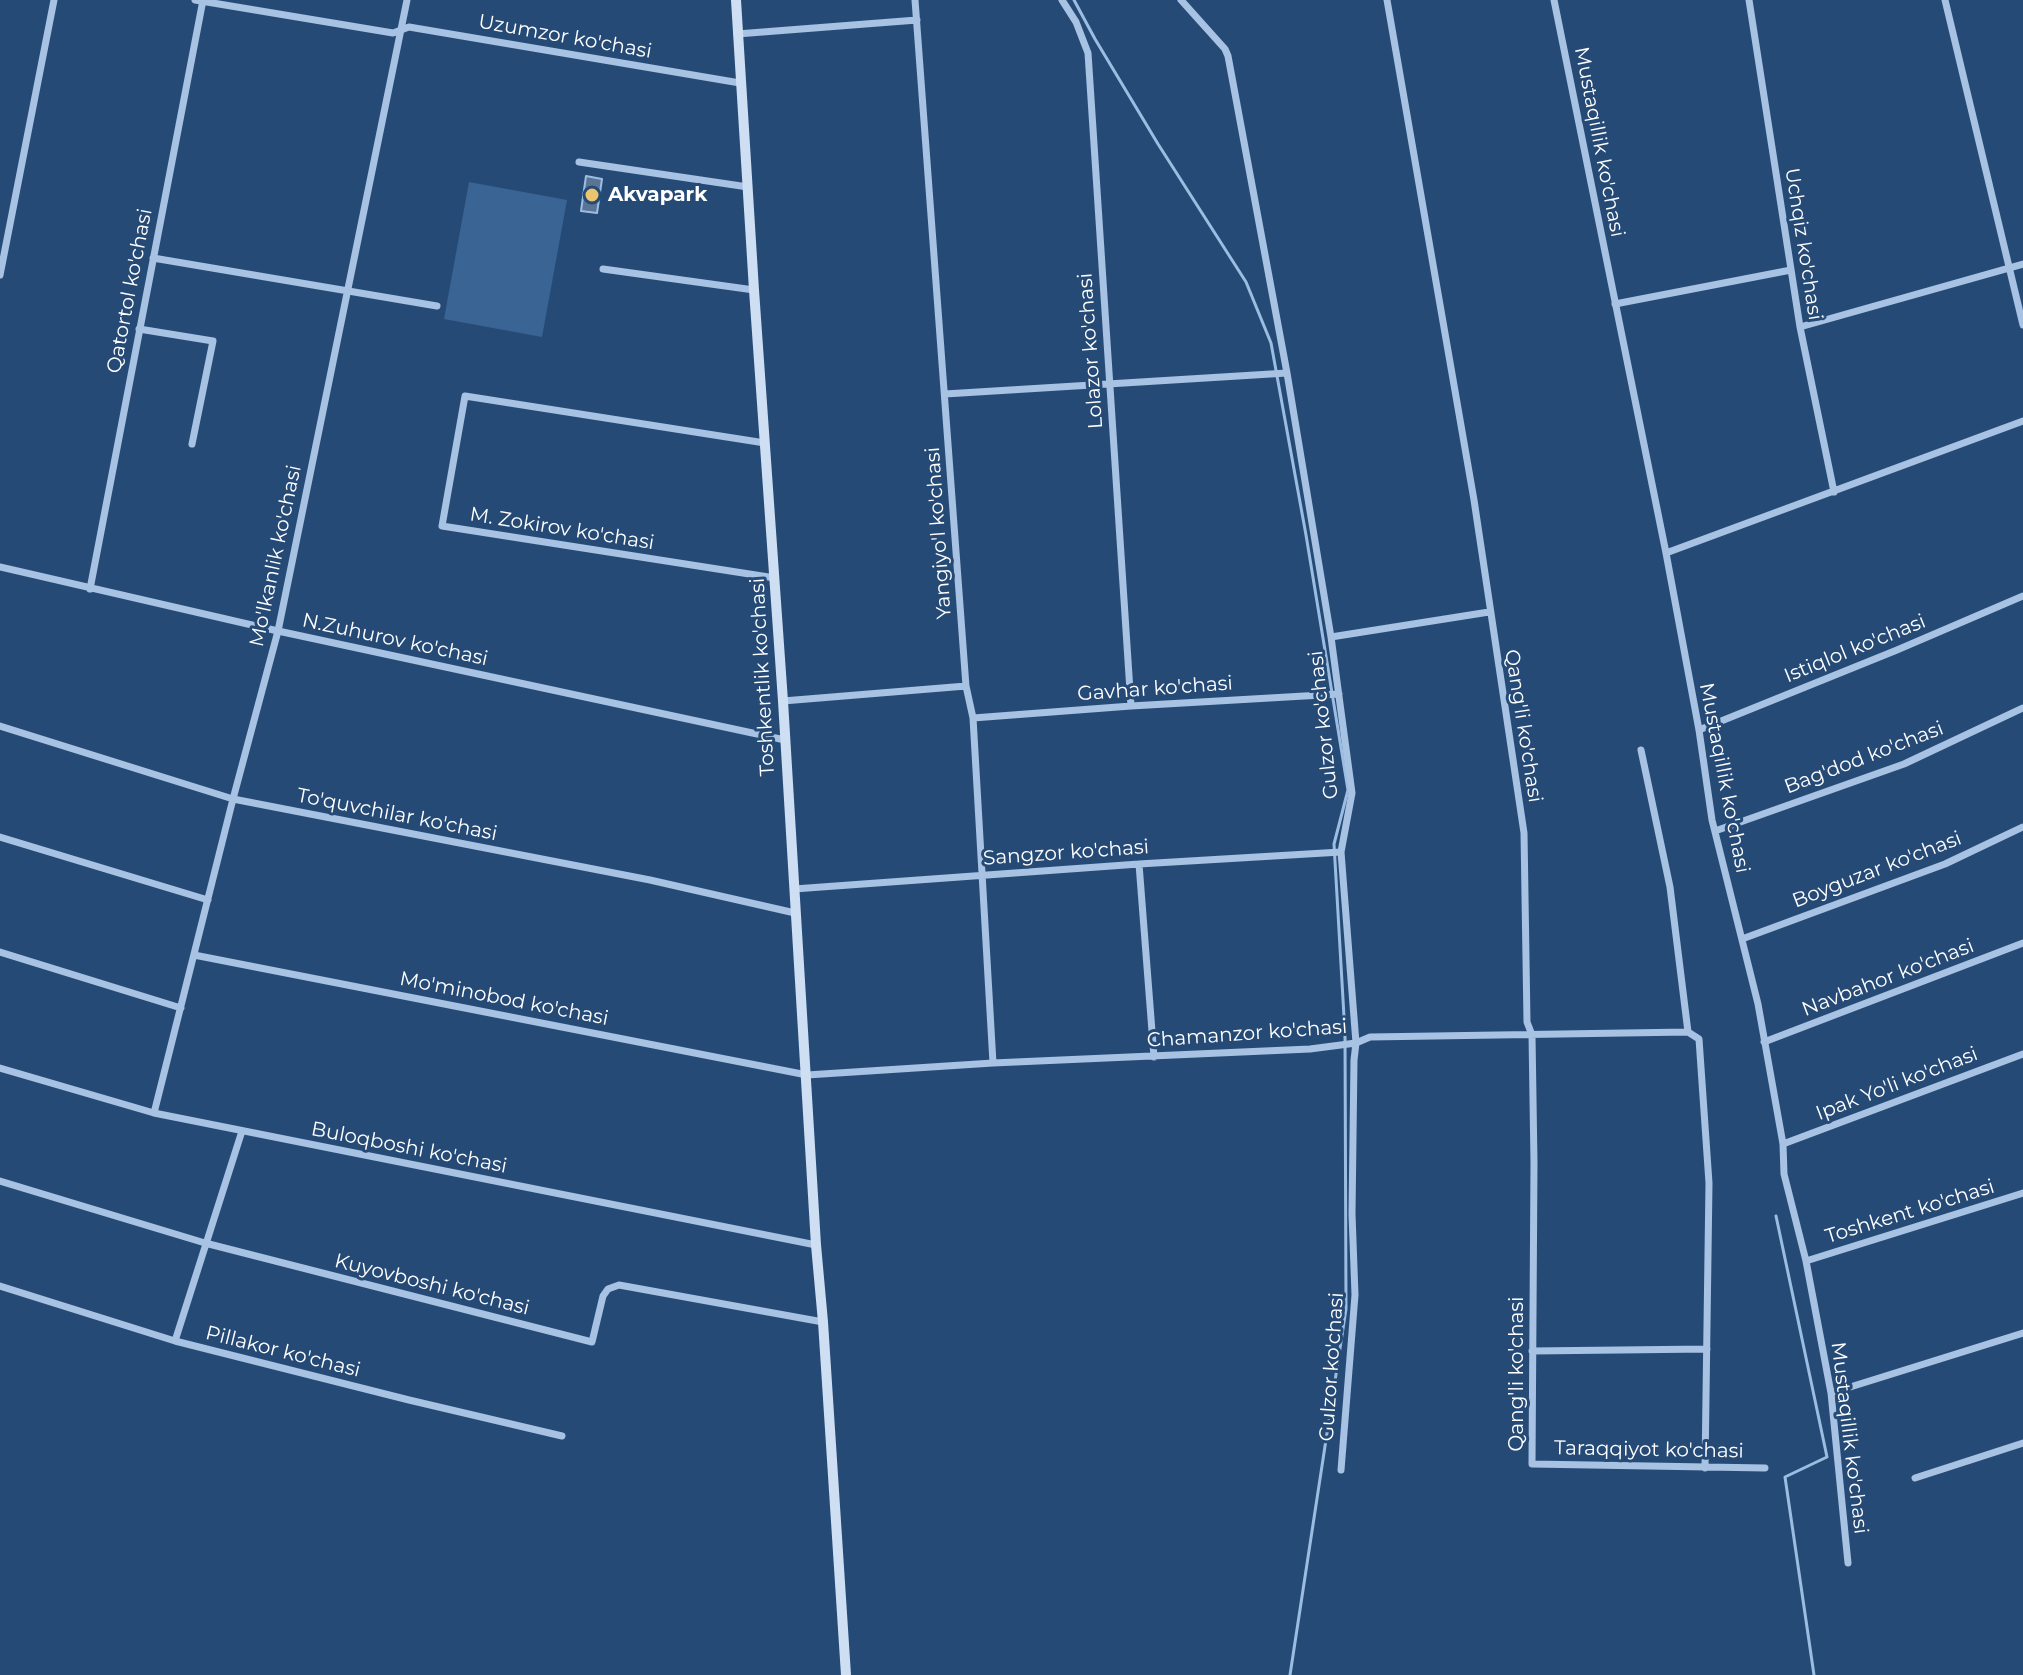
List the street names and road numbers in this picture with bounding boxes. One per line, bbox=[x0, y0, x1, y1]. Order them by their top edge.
street label: Uzumzor ko'chasi bbox=[476, 10, 654, 64]
street label: Mustaqillik ko'chasi bbox=[1569, 45, 1629, 239]
street label: Uchqiz ko'chasi bbox=[1779, 166, 1827, 322]
street label: Qatortol ko'chasi bbox=[102, 207, 158, 375]
street label: Lolazor ko'chasi bbox=[1074, 272, 1108, 430]
street label: Yangiyo'l ko'chasi bbox=[921, 446, 957, 620]
street label: Mo'lkanlik ko'chasi bbox=[245, 463, 307, 649]
street label: M. Zokirov ko'chasi bbox=[468, 503, 656, 555]
street label: Toshkentlik ko'chasi bbox=[746, 577, 780, 777]
street label: N.Zuhurov ko'chasi bbox=[300, 609, 490, 671]
street label: Istiqlol ko'chasi bbox=[1781, 610, 1929, 688]
street label: Qang'li ko'chasi bbox=[1499, 648, 1547, 804]
street label: Gulzor ko'chasi bbox=[1304, 650, 1344, 800]
street label: Gavhar ko'chasi bbox=[1077, 672, 1233, 706]
street label: Mustaqillik ko'chasi bbox=[1694, 681, 1754, 875]
street label: Bag'dod ko'chasi bbox=[1781, 717, 1947, 799]
street label: To'quvchilar ko'chasi bbox=[295, 784, 499, 846]
street label: Boyguzar ko'chasi bbox=[1789, 827, 1965, 913]
street label: Sangzor ko'chasi bbox=[982, 835, 1150, 871]
street label: Navbahor ko'chasi bbox=[1799, 934, 1977, 1022]
street label: Mo'minobod ko'chasi bbox=[398, 967, 610, 1031]
street label: Chamanzor ko'chasi bbox=[1146, 1015, 1348, 1053]
street label: Ipak Yo'li ko'chasi bbox=[1813, 1042, 1981, 1126]
street label: Buloqboshi ko'chasi bbox=[309, 1117, 509, 1179]
street label: Toshkent ko'chasi bbox=[1822, 1175, 1998, 1249]
street label: Kuyovboshi ko'chasi bbox=[332, 1249, 532, 1321]
street label: Gulzor ko'chasi bbox=[1315, 1292, 1349, 1442]
street label: Qang'li ko'chasi bbox=[1505, 1297, 1529, 1451]
street label: Pillakor ko'chasi bbox=[203, 1321, 363, 1383]
street label: Mustaqillik ko'chasi bbox=[1825, 1341, 1873, 1535]
street label: Taraqqiyot ko'chasi bbox=[1554, 1436, 1744, 1464]

